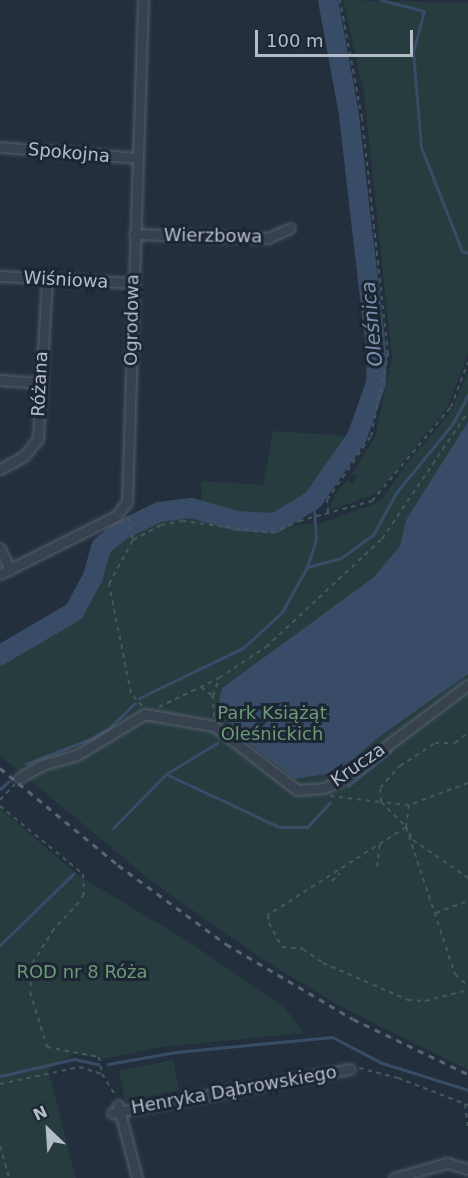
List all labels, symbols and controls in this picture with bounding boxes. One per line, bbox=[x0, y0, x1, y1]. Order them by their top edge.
scale bar bbox=[258, 18, 416, 56]
text: 100 m bbox=[266, 30, 324, 51]
street label: Spokojna bbox=[27, 139, 111, 167]
street label: Wierzbowa bbox=[164, 224, 262, 248]
street label: Wiśniowa bbox=[23, 267, 109, 293]
street label: Ogrodowa bbox=[120, 274, 144, 366]
water label: Oleśnica bbox=[356, 280, 388, 368]
street label: Różana bbox=[27, 351, 53, 417]
park label: Park Książąt Oleśnickich bbox=[217, 703, 327, 746]
street label: Krucza bbox=[327, 739, 389, 791]
park label: ROD nr 8 Róża bbox=[16, 961, 148, 983]
street label: Henryka Dąbrowskiego bbox=[130, 1061, 338, 1119]
north arrow bbox=[18, 1100, 78, 1160]
text: N bbox=[30, 1102, 50, 1125]

